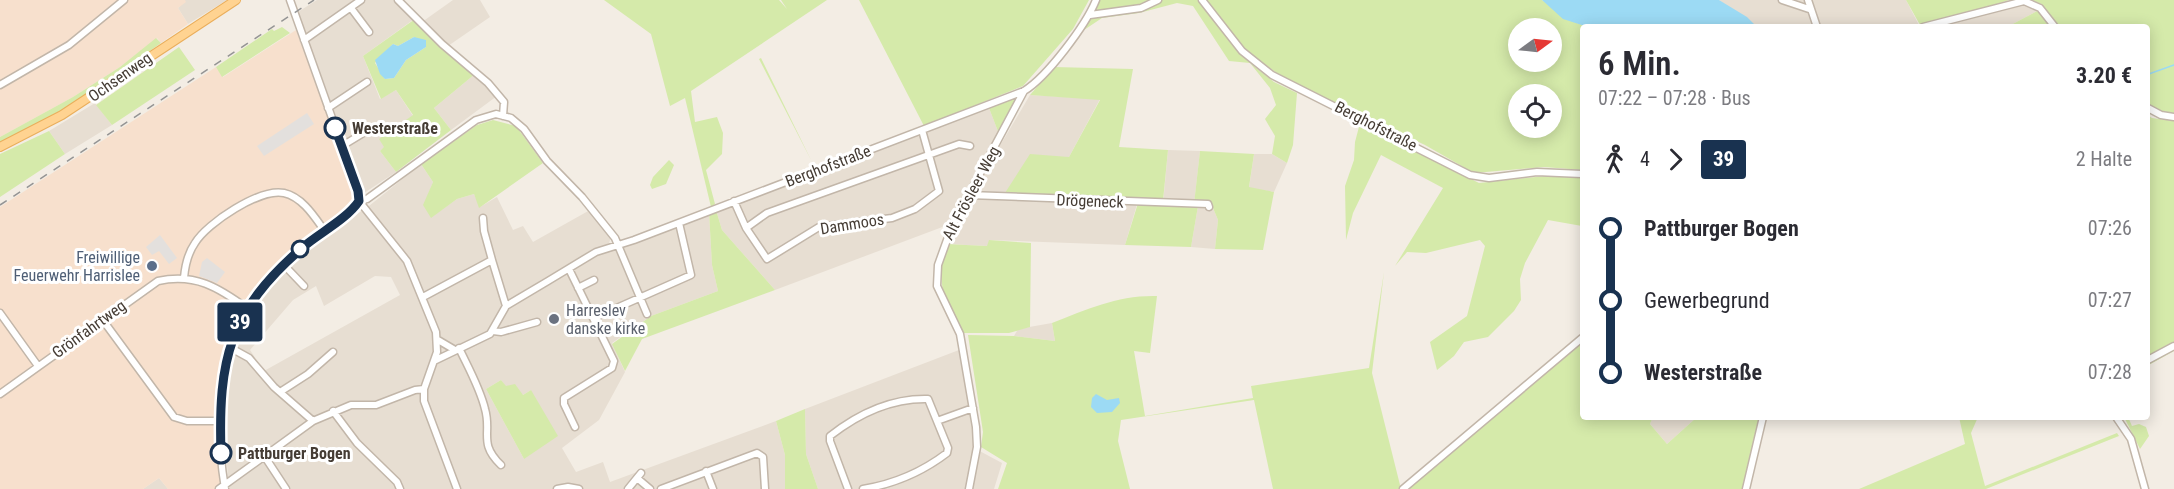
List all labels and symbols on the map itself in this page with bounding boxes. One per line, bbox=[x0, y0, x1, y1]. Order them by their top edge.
north arrow bbox=[1508, 18, 1562, 72]
street label: Ochsenweg bbox=[85, 48, 155, 106]
street label: Berghofstraße bbox=[1332, 97, 1420, 155]
marker: Westerstraße bbox=[324, 117, 346, 139]
place label: Westerstraße bbox=[352, 119, 438, 138]
street label: Berghofstraße bbox=[783, 141, 873, 191]
street label: Alt Frösleer Weg bbox=[938, 143, 1004, 243]
street label: Drögeneck bbox=[1056, 190, 1125, 212]
street label: Dammoos bbox=[819, 210, 885, 238]
unlabelled marker bbox=[291, 240, 309, 258]
place label: Freiwillige Feuerwehr Harrislee bbox=[14, 248, 140, 285]
marker: Freiwillige Feuerwehr Harrislee bbox=[145, 259, 159, 273]
street label: Grönfahrtweg bbox=[49, 296, 129, 362]
place label: Harreslev danske kirke bbox=[566, 301, 645, 338]
line badge: 39 bbox=[213, 302, 267, 342]
marker: Harreslev danske kirke bbox=[547, 312, 561, 326]
marker: Pattburger Bogen bbox=[210, 442, 232, 464]
place label: Pattburger Bogen bbox=[238, 444, 351, 463]

